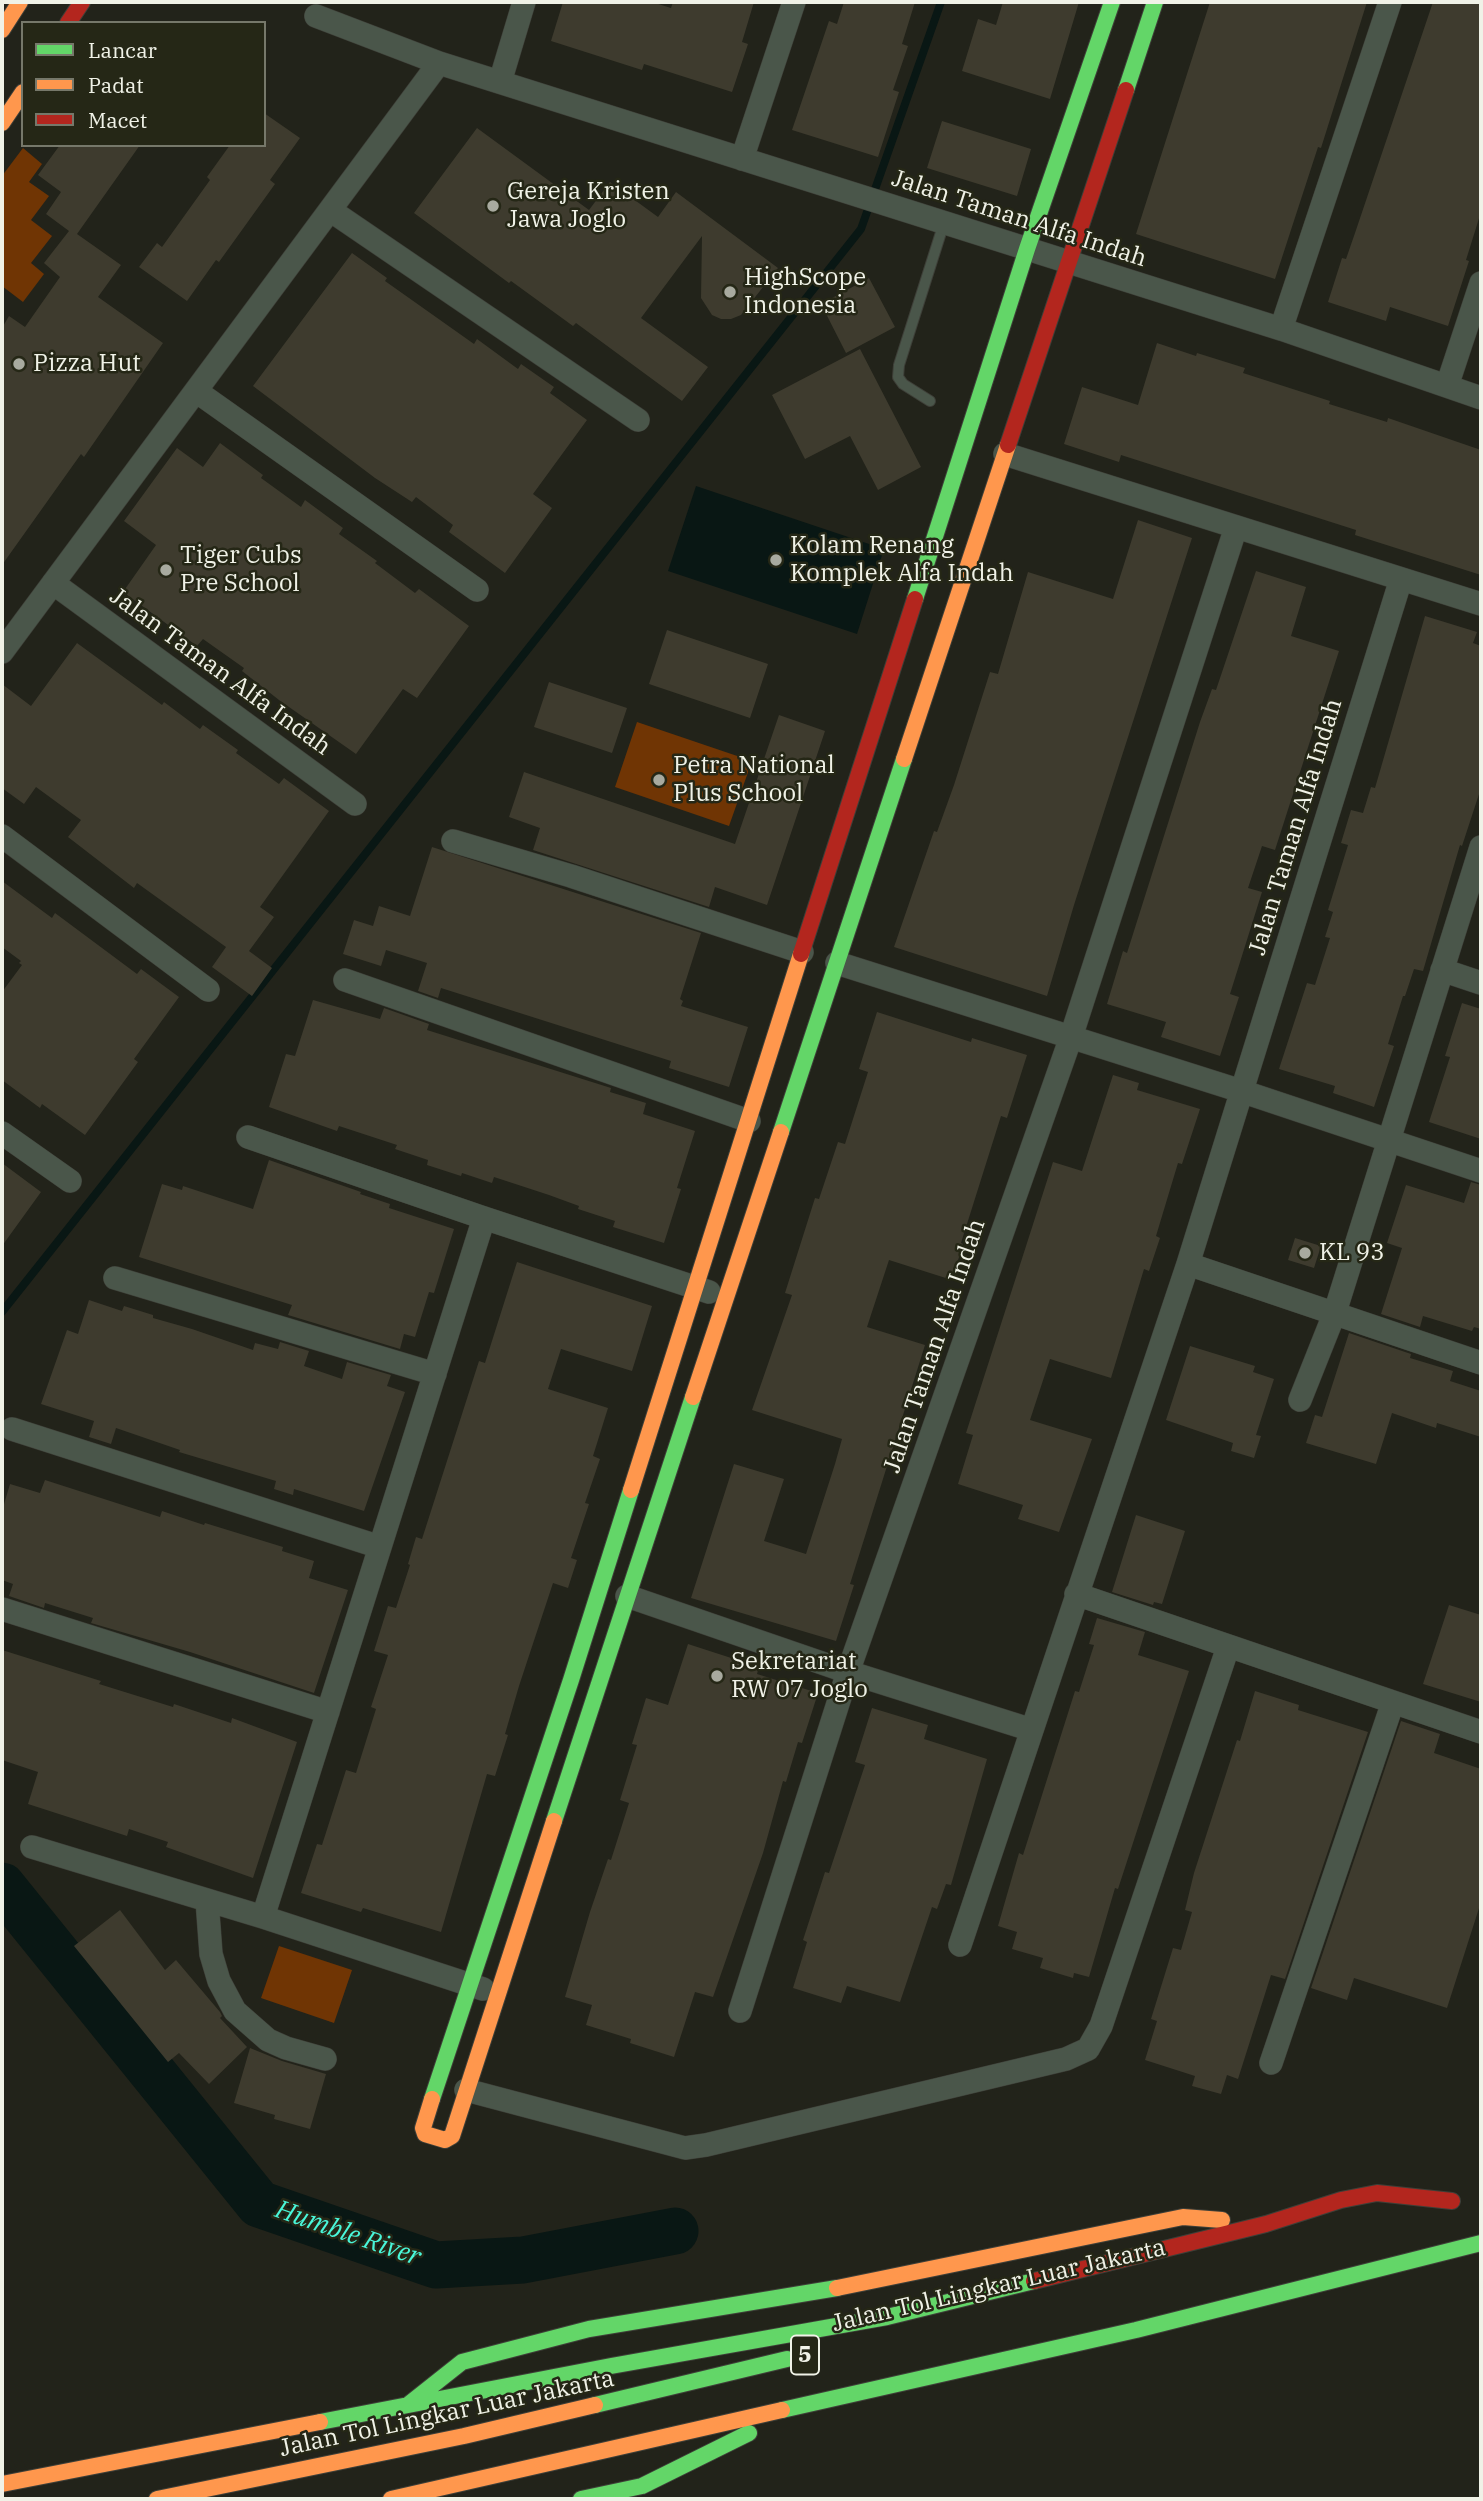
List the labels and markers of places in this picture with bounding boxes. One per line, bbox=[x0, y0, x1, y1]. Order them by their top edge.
place label: Gereja Kristen Jawa Joglo bbox=[507, 178, 670, 234]
marker: Gereja Kristen Jawa Joglo bbox=[485, 198, 501, 214]
place label: HighScope Indonesia bbox=[744, 264, 866, 320]
marker: HighScope Indonesia bbox=[722, 284, 738, 300]
place label: Pizza Hut bbox=[33, 350, 141, 378]
marker: Pizza Hut bbox=[11, 356, 27, 372]
place label: Kolam Renang Komplek Alfa Indah bbox=[790, 532, 1014, 588]
place label: Tiger Cubs Pre School bbox=[180, 542, 302, 598]
marker: Kolam Renang Komplek Alfa Indah bbox=[768, 552, 784, 568]
marker: Tiger Cubs Pre School bbox=[158, 562, 174, 578]
place label: Petra National Plus School bbox=[673, 752, 835, 808]
marker: Petra National Plus School bbox=[651, 772, 667, 788]
place label: KL 93 bbox=[1319, 1239, 1385, 1267]
marker: KL 93 bbox=[1297, 1245, 1313, 1261]
place label: Sekretariat RW 07 Joglo bbox=[731, 1648, 868, 1704]
marker: Sekretariat RW 07 Joglo bbox=[709, 1668, 725, 1684]

